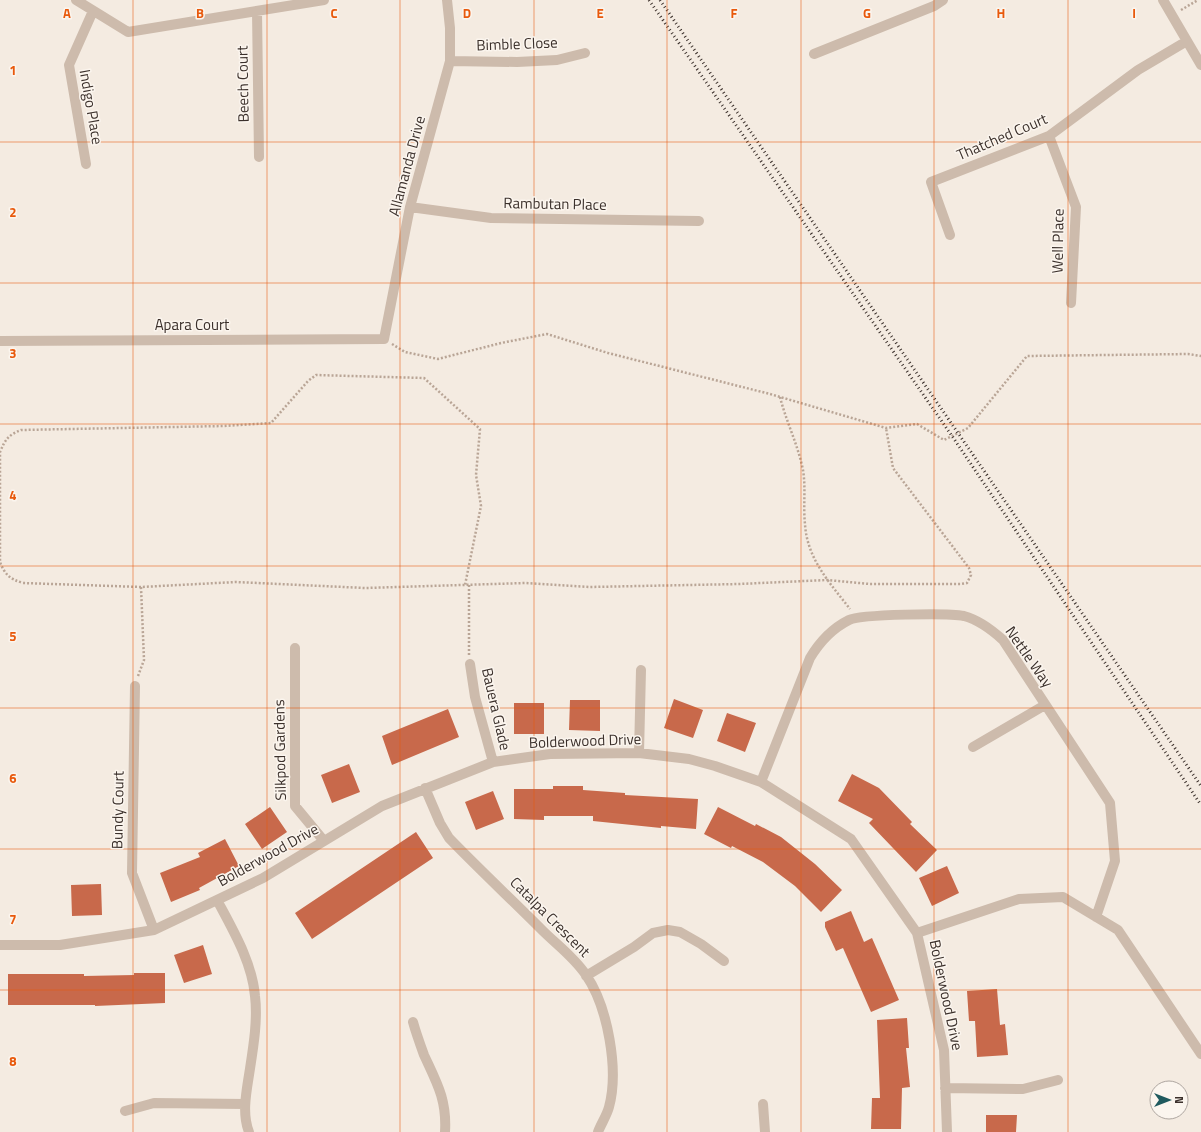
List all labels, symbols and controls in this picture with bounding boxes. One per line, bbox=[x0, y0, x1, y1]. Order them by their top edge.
text: A bbox=[63, 3, 71, 23]
text: B bbox=[196, 3, 204, 23]
text: C bbox=[330, 3, 338, 23]
text: D bbox=[463, 3, 471, 23]
text: E bbox=[596, 3, 604, 23]
text: F bbox=[731, 3, 738, 23]
text: G bbox=[863, 3, 871, 23]
text: H bbox=[997, 3, 1005, 23]
text: I bbox=[1132, 3, 1136, 23]
street label: Bimble Close bbox=[476, 31, 558, 56]
street label: Beech Court bbox=[230, 45, 255, 123]
text: 1 bbox=[9, 60, 17, 80]
street label: Indigo Place bbox=[74, 68, 109, 146]
street label: Thatched Court bbox=[953, 107, 1051, 166]
street label: Allamanda Drive bbox=[382, 113, 431, 219]
street label: Rambutan Place bbox=[503, 191, 607, 216]
text: 2 bbox=[9, 202, 17, 222]
street label: Well Place bbox=[1045, 208, 1070, 274]
street label: Apara Court bbox=[155, 313, 230, 336]
text: 3 bbox=[9, 343, 17, 363]
text: 4 bbox=[9, 485, 17, 505]
street label: Nettle Way bbox=[1000, 621, 1059, 692]
text: 5 bbox=[9, 626, 17, 646]
street label: Bauera Glade bbox=[476, 665, 517, 752]
street label: Silkpod Gardens bbox=[267, 699, 292, 801]
street label: Bolderwood Drive bbox=[528, 727, 642, 754]
text: 6 bbox=[9, 768, 17, 788]
street label: Bundy Court bbox=[105, 770, 130, 849]
street label: Bolderwood Drive bbox=[213, 817, 323, 892]
street label: Catalpa Crescent bbox=[505, 871, 596, 963]
text: 7 bbox=[9, 909, 17, 929]
street label: Bolderwood Drive bbox=[924, 937, 969, 1052]
text: 8 bbox=[9, 1051, 17, 1071]
north arrow bbox=[1149, 1080, 1189, 1120]
text: N bbox=[1171, 1096, 1187, 1104]

